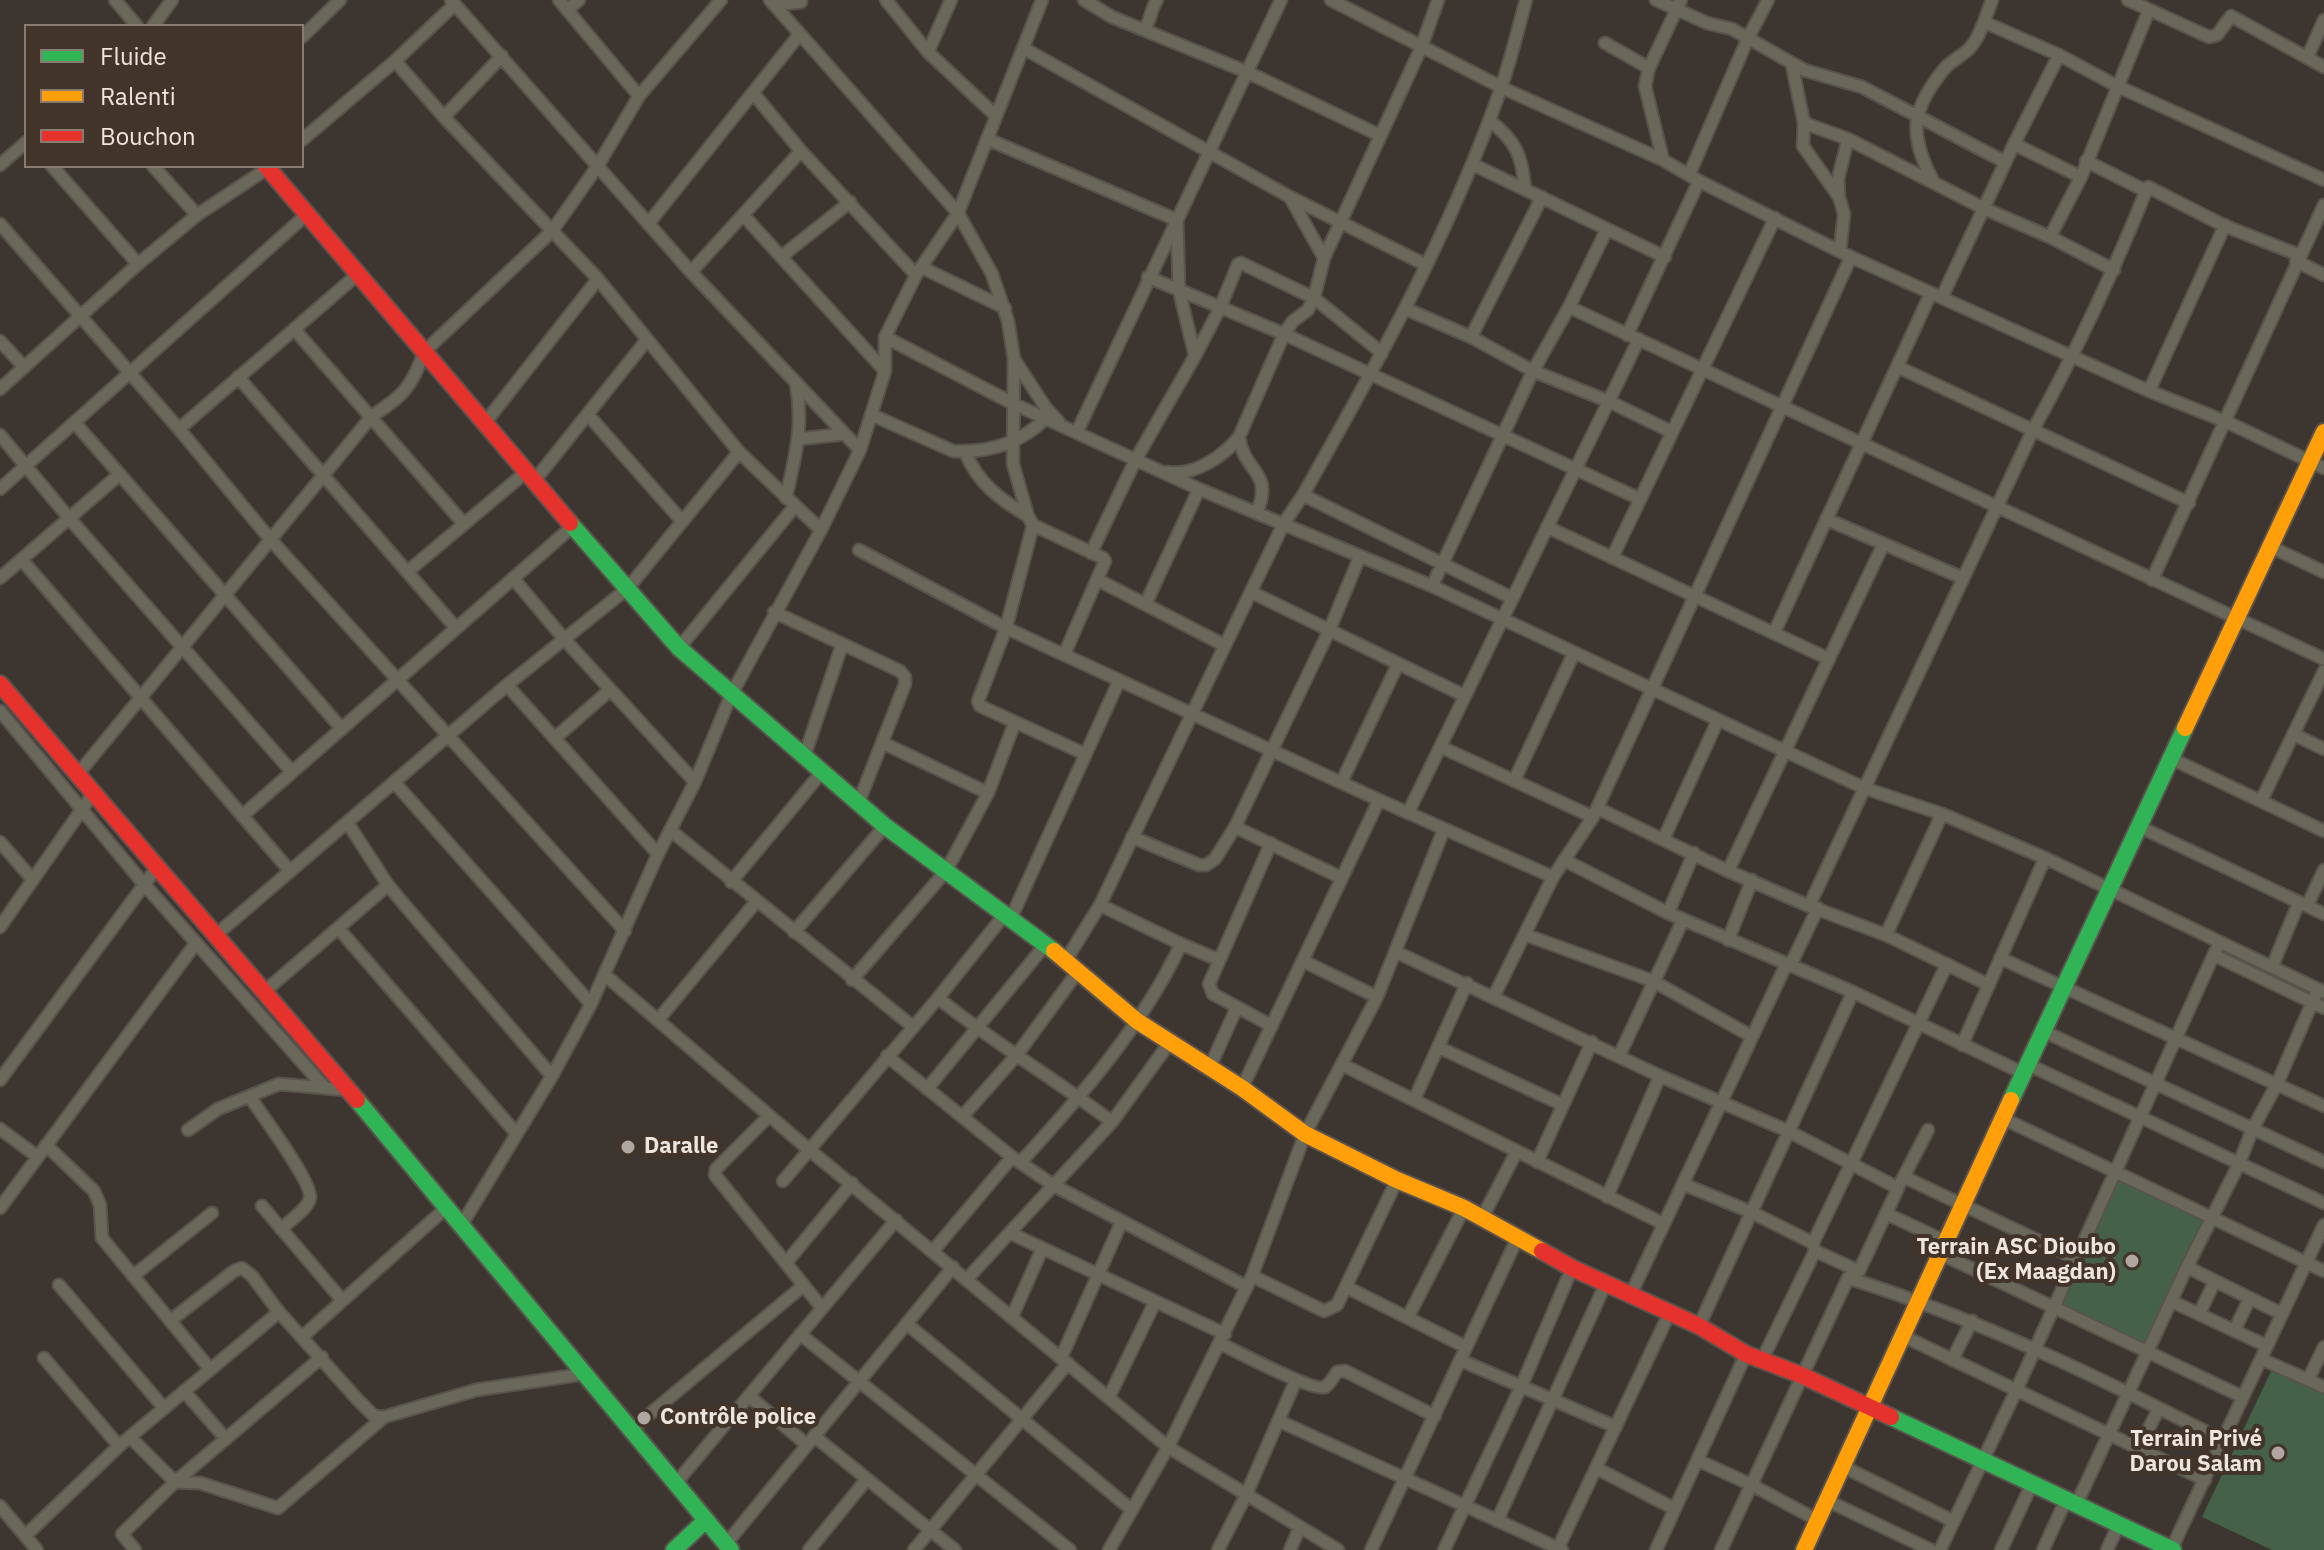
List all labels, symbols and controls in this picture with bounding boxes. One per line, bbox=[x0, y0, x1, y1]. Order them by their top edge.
legend bbox=[24, 24, 304, 168]
text: Fluide bbox=[100, 40, 167, 72]
text: Ralenti bbox=[100, 80, 176, 112]
text: Bouchon bbox=[100, 120, 196, 152]
place label: Daralle bbox=[644, 1134, 718, 1160]
marker: Daralle bbox=[619, 1138, 637, 1156]
place label: Terrain ASC Dioubo (Ex Maagdan) bbox=[1916, 1235, 2116, 1286]
marker: Terrain ASC Dioubo (Ex Maagdan) bbox=[2123, 1252, 2141, 1270]
place label: Contrôle police bbox=[660, 1405, 816, 1431]
marker: Contrôle police bbox=[635, 1409, 653, 1427]
place label: Terrain Privé Darou Salam bbox=[2130, 1427, 2262, 1478]
marker: Terrain Privé Darou Salam bbox=[2269, 1444, 2287, 1462]

